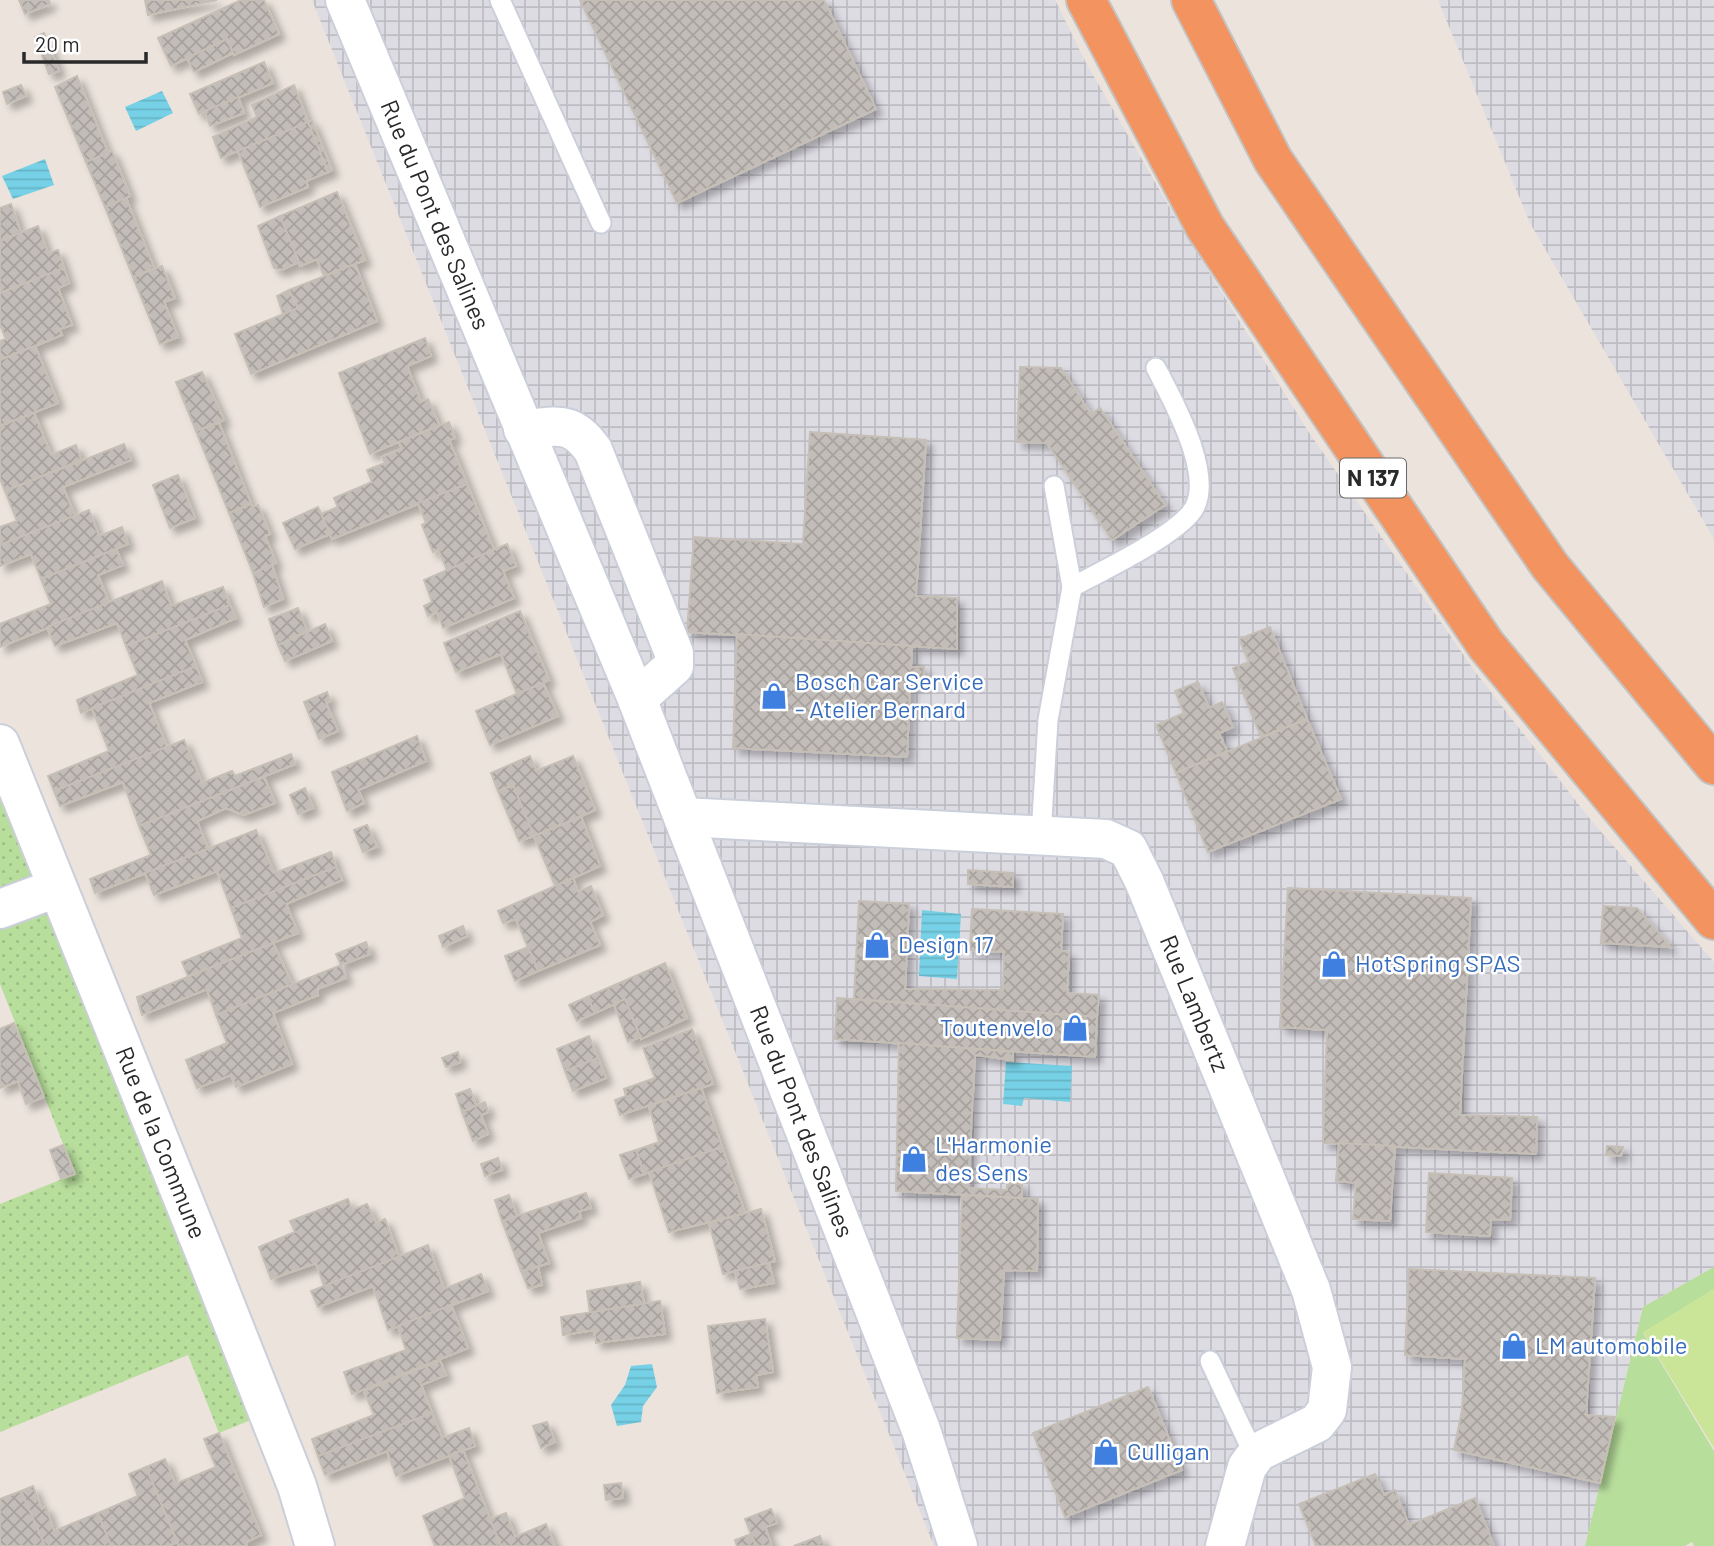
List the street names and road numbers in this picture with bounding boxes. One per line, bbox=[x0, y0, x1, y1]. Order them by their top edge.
street label: Rue du Pont des Salines bbox=[375, 95, 497, 334]
road number: N 137 bbox=[1340, 458, 1406, 498]
street label: Rue Lambertz bbox=[1155, 930, 1236, 1076]
street label: Rue du Pont des Salines bbox=[745, 1001, 861, 1241]
street label: Rue de la Commune bbox=[110, 1042, 213, 1243]

